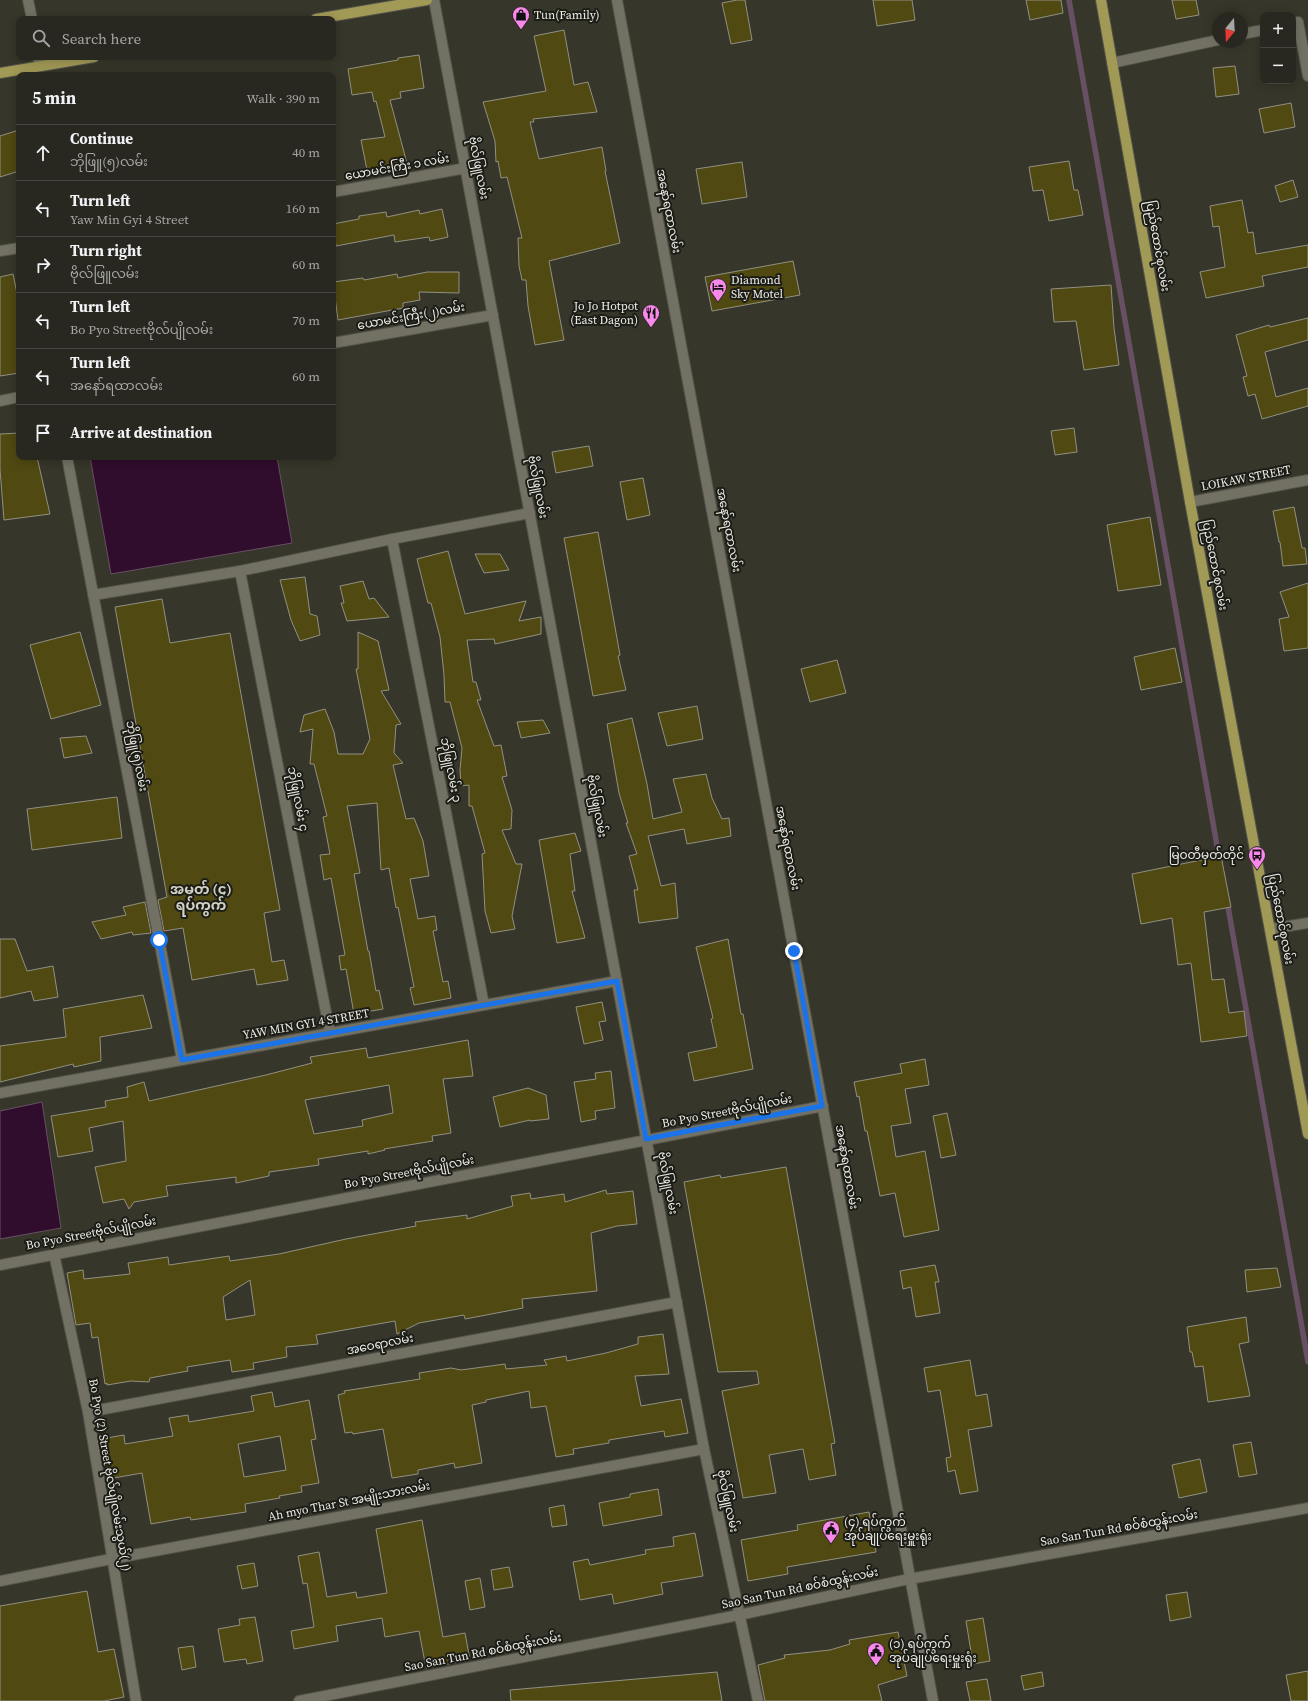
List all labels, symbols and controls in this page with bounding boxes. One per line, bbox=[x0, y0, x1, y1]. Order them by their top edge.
shop icon: Tun(Family) bbox=[511, 5, 531, 30]
place label: Tun(Family) bbox=[534, 7, 599, 23]
north arrow bbox=[1212, 12, 1248, 48]
map controls bbox=[1260, 12, 1296, 84]
button: + bbox=[1260, 12, 1296, 48]
search box bbox=[16, 16, 336, 60]
icon: search bbox=[30, 27, 52, 49]
text: Search here bbox=[62, 28, 141, 49]
button: − bbox=[1260, 48, 1296, 84]
text: 5 min bbox=[32, 86, 76, 110]
text: Walk · 390 m bbox=[247, 90, 320, 107]
text: Continue bbox=[70, 128, 133, 149]
street label: ဗိုလ်ဖြူလမ်း bbox=[463, 135, 494, 201]
icon: ahead bbox=[32, 142, 54, 164]
text: 40 m bbox=[292, 144, 320, 161]
street label: ယောမင်းကြီး ၁ လမ်း bbox=[343, 149, 451, 186]
text: ဘိုဖြူ(၅)လမ်း bbox=[70, 153, 148, 170]
street label: အနော်ရထာလမ်း bbox=[651, 167, 686, 255]
text: Turn left bbox=[70, 190, 130, 211]
icon: left bbox=[32, 198, 54, 220]
street label: ပြည်ထောင်စုလမ်း bbox=[1140, 199, 1175, 293]
text: 160 m bbox=[286, 200, 320, 217]
text: Yaw Min Gyi 4 Street bbox=[70, 211, 189, 228]
text: Turn right bbox=[70, 240, 142, 261]
icon: right bbox=[32, 254, 54, 276]
text: 60 m bbox=[292, 256, 320, 273]
text: ဗိုလ်ဖြူလမ်း bbox=[70, 265, 139, 282]
place label: Diamond Sky Motel bbox=[731, 272, 783, 302]
hotel icon: Diamond Sky Motel bbox=[708, 277, 728, 302]
text: Turn left bbox=[70, 296, 130, 317]
street label: ယောမင်းကြီး(၂)လမ်း bbox=[356, 298, 466, 335]
place label: Jo Jo Hotpot (East Dagon) bbox=[570, 298, 638, 328]
restaurant icon: Jo Jo Hotpot (East Dagon) bbox=[641, 303, 661, 328]
icon: left bbox=[32, 310, 54, 332]
text: 70 m bbox=[292, 312, 320, 329]
text: Bo Pyo Streetဗိုလ်ပျိုလမ်း bbox=[70, 321, 213, 338]
text: Turn left bbox=[70, 352, 130, 373]
icon: left bbox=[32, 366, 54, 388]
text: 60 m bbox=[292, 368, 320, 385]
text: အနော်ရထာလမ်း bbox=[70, 377, 163, 394]
icon: arrive bbox=[32, 422, 54, 444]
text: Arrive at destination bbox=[70, 422, 212, 443]
street label: ဗိုလ်ဖြူလမ်း bbox=[522, 454, 553, 520]
street label: LOIKAW STREET bbox=[1200, 461, 1293, 495]
street label: အနော်ရထာလမ်း bbox=[711, 486, 746, 574]
street label: ပြည်ထောင်စုလမ်း bbox=[1196, 518, 1233, 612]
street label: ဘိုဖြူ(၅)လမ်း bbox=[120, 719, 153, 793]
street label: ဘိုဖြူလမ်း ၃ bbox=[435, 736, 466, 804]
street label: ဘိုဖြူလမ်း ၄ bbox=[282, 765, 313, 833]
street label: ဗိုလ်ဖြူလမ်း bbox=[581, 773, 612, 839]
street label: အနော်ရထာလမ်း bbox=[770, 804, 805, 892]
bus stop icon: မြဝတီမှတ်တိုင် bbox=[1247, 845, 1267, 870]
place label: မြဝတီမှတ်တိုင် bbox=[1169, 846, 1244, 865]
street label: ပြည်ထောင်စုလမ်း bbox=[1262, 872, 1299, 966]
district label: အမှတ် (၄) ရပ်ကွက် bbox=[170, 879, 232, 917]
route start bbox=[150, 931, 168, 949]
route end bbox=[785, 942, 803, 960]
street label: YAW MIN GYI 4 STREET bbox=[242, 1005, 371, 1043]
street label: Bo Pyo Streetဗိုလ်ပျိုလမ်း bbox=[660, 1090, 794, 1133]
street label: အနော်ရထာလမ်း bbox=[830, 1123, 863, 1211]
street label: ဗိုလ်ဖြူလမ်း bbox=[652, 1150, 683, 1216]
street label: Bo Pyo Streetဗိုလ်ပျိုလမ်း bbox=[342, 1151, 476, 1194]
street label: Bo Pyo Streetဗိုလ်ပျိုလမ်း bbox=[24, 1212, 158, 1255]
street label: အဝေရာလမ်း bbox=[345, 1329, 415, 1360]
street label: Bo Pyo (2) Street ဗိုလ်ပျိုလမ်းသွယ်(၂) bbox=[83, 1377, 136, 1573]
street label: ဗိုလ်ဖြူလမ်း bbox=[712, 1468, 743, 1534]
street label: Ah myo Thar St အမျိုးသားလမ်း bbox=[266, 1476, 432, 1527]
street label: Sao San Tun Rd စဝ်စံထွန်းလမ်း bbox=[1039, 1505, 1199, 1552]
place label: (၄) ရပ်ကွက် အုပ်ချုပ်ရေးမှူးရုံး bbox=[844, 1513, 932, 1546]
public building icon: (၄) ရပ်ကွက် အုပ်ချုပ်ရေးမှူးရုံး bbox=[821, 1519, 841, 1544]
street label: Sao San Tun Rd စဝ်စံထွန်းလမ်း bbox=[720, 1563, 880, 1614]
street label: Sao San Tun Rd စဝ်စံထွန်းလမ်း bbox=[403, 1628, 563, 1677]
place label: (၁) ရပ်ကွက် အုပ်ချုပ်ရေးမှူးရုံး bbox=[889, 1635, 977, 1668]
public building icon: (၁) ရပ်ကွက် အုပ်ချုပ်ရေးမှူးရုံး bbox=[866, 1641, 886, 1666]

